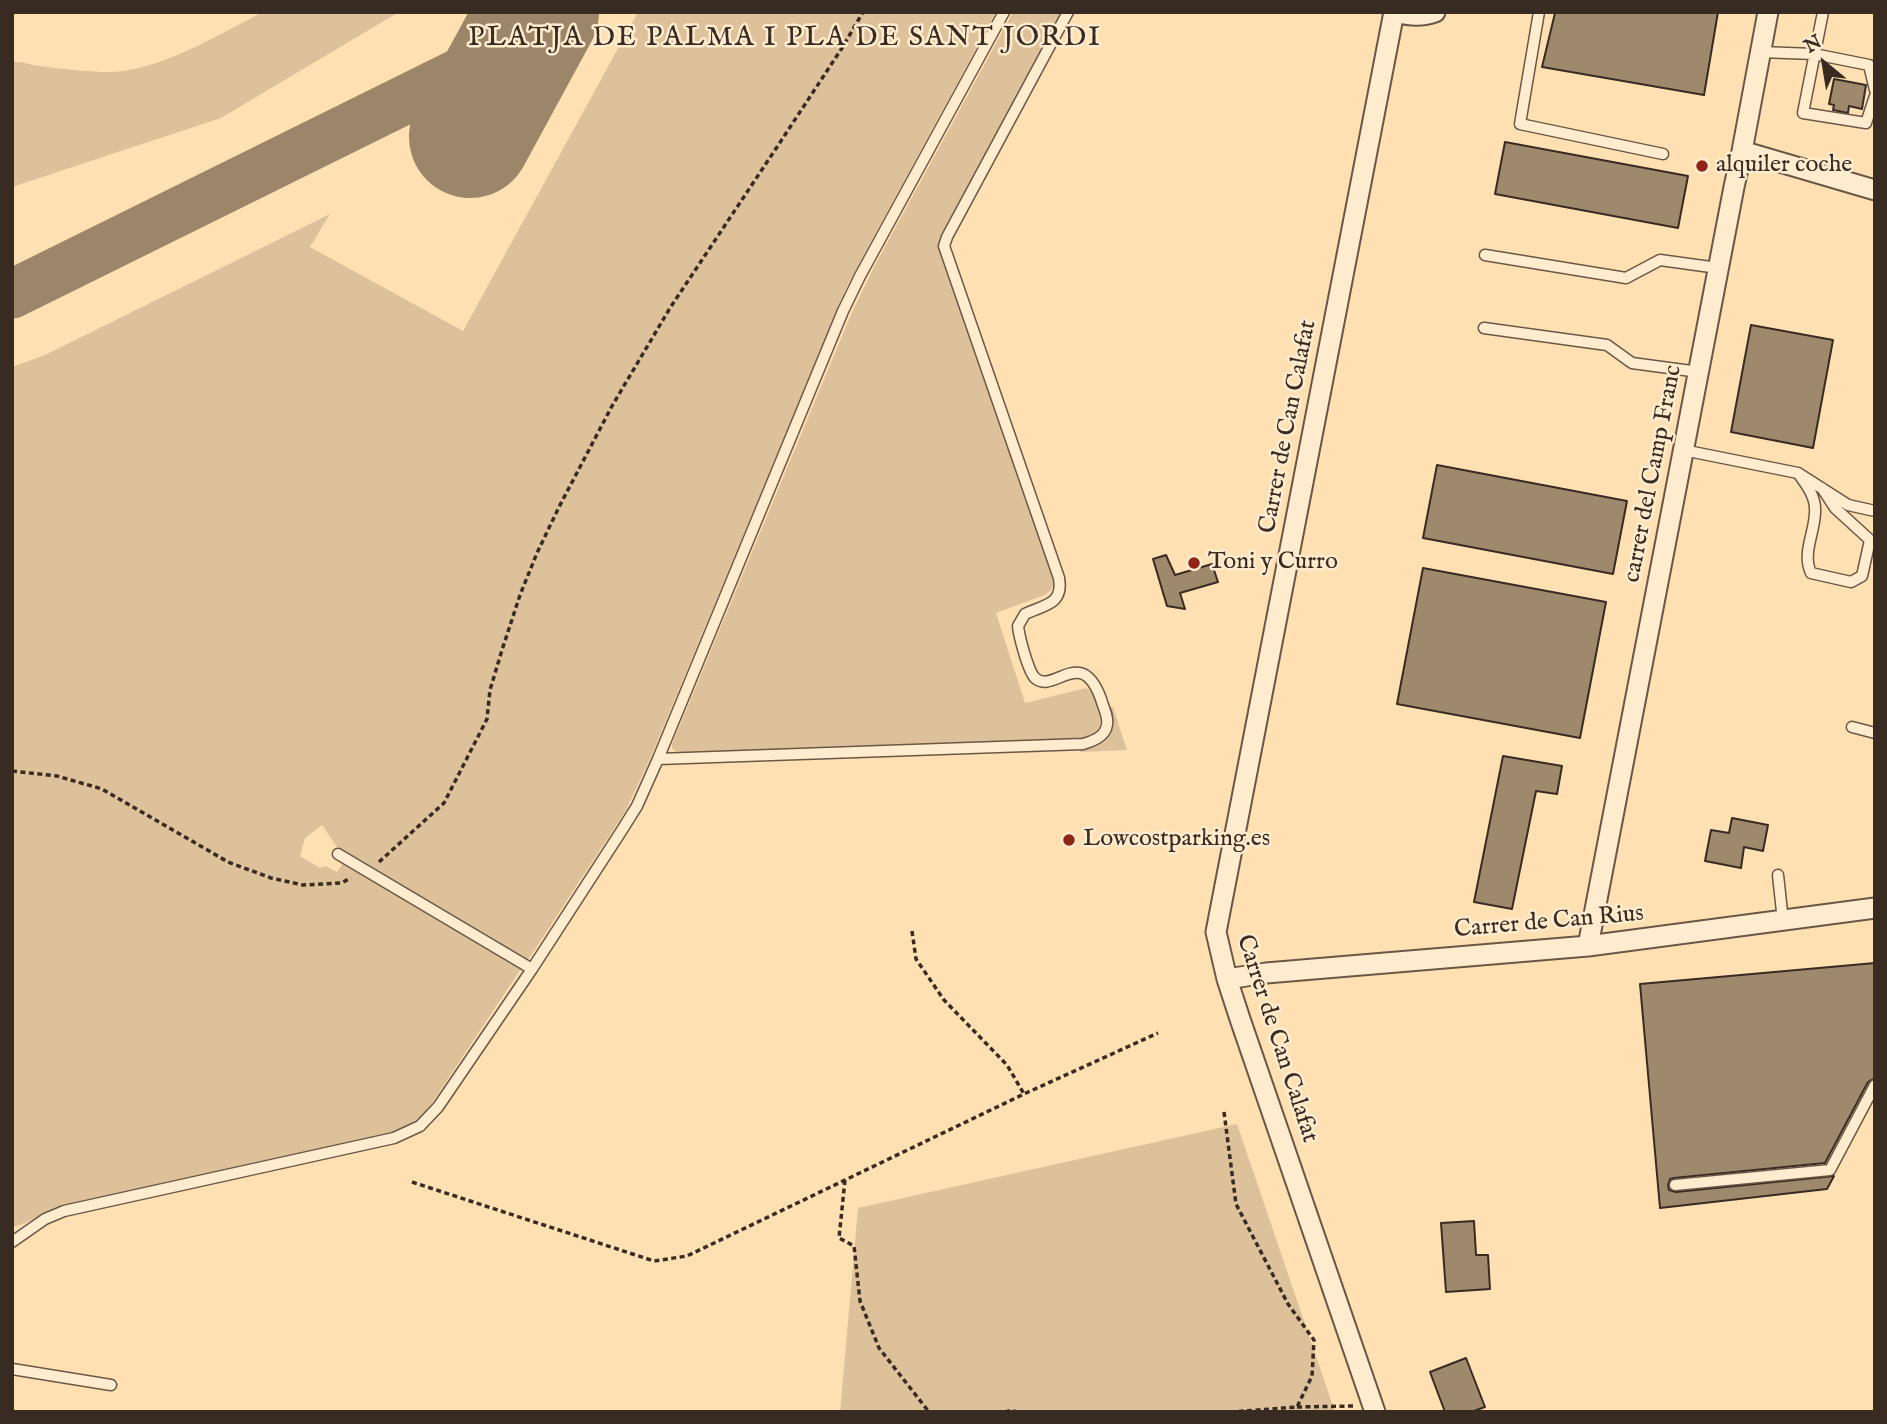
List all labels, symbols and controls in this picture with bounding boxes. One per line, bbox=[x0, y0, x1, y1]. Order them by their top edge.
district label: PLATJA DE PALMA I PLA DE SANT JORDI bbox=[472, 22, 1098, 56]
north arrow bbox=[1789, 28, 1859, 98]
text: N bbox=[1800, 30, 1827, 59]
place label: alquiler coche bbox=[1716, 152, 1852, 180]
marker: alquiler coche bbox=[1694, 158, 1710, 174]
street label: Carrer de Can Calafat bbox=[1254, 318, 1324, 536]
street label: carrer del Camp Franc bbox=[1619, 363, 1689, 585]
place label: Toni y Curro bbox=[1208, 549, 1338, 577]
marker: Toni y Curro bbox=[1186, 555, 1202, 571]
place label: Lowcostparking.es bbox=[1083, 826, 1270, 854]
marker: Lowcostparking.es bbox=[1061, 832, 1077, 848]
street label: Carrer de Can Rius bbox=[1453, 900, 1645, 946]
street label: Carrer de Can Calafat bbox=[1229, 932, 1323, 1146]

